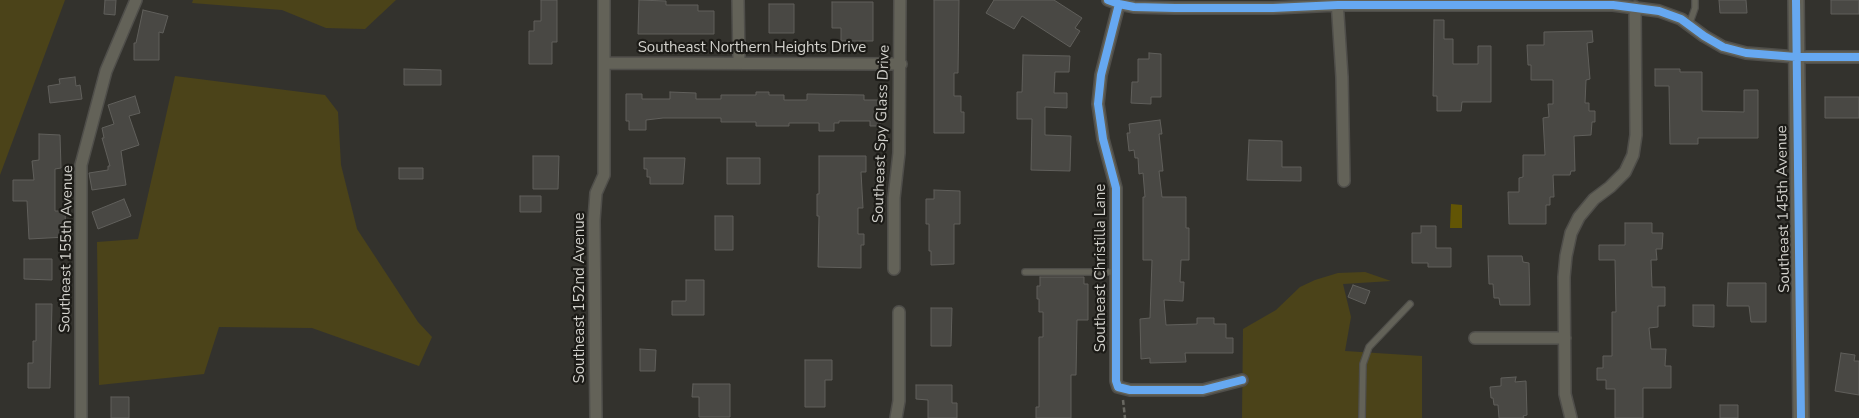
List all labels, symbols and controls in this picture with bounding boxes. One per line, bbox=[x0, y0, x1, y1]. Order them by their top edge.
street label: Southeast Northern Heights Drive bbox=[638, 39, 866, 57]
street label: Southeast Spy Glass Drive bbox=[870, 44, 894, 224]
street label: Southeast 145th Avenue bbox=[1774, 125, 1794, 293]
street label: Southeast 155th Avenue bbox=[57, 165, 77, 333]
street label: Southeast Christilla Lane bbox=[1092, 184, 1110, 352]
street label: Southeast 152nd Avenue bbox=[571, 212, 589, 384]

